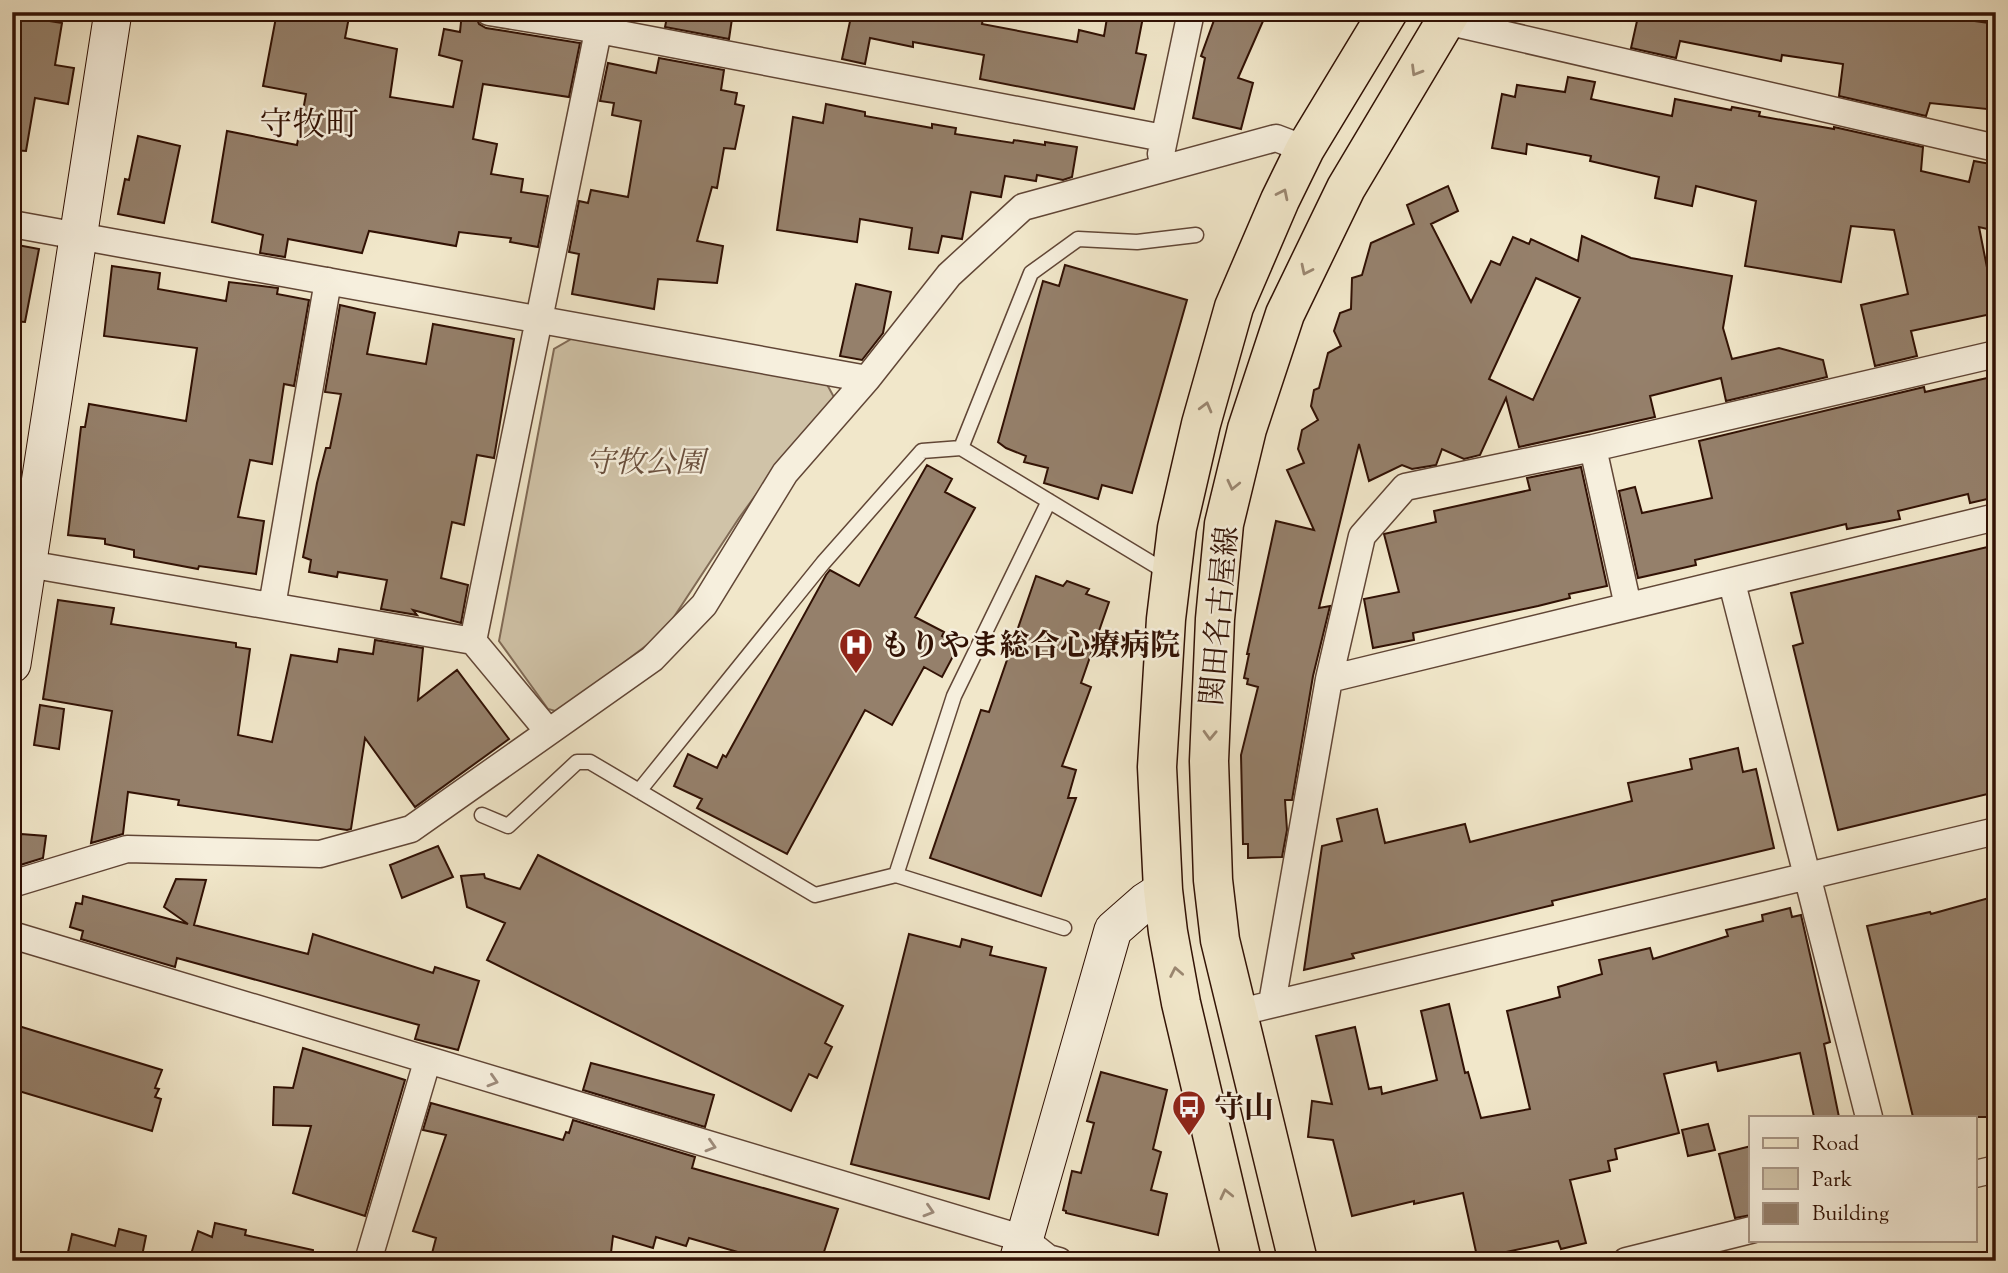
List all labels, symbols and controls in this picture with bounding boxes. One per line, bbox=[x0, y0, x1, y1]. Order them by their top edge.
one-way arrow bbox=[1411, 64, 1424, 76]
district label: 守牧町 bbox=[260, 103, 359, 151]
one-way arrow bbox=[1275, 189, 1289, 201]
one-way arrow bbox=[1301, 263, 1315, 275]
one-way arrow bbox=[1197, 402, 1212, 414]
park label: 守牧公園 bbox=[585, 443, 710, 486]
one-way arrow bbox=[1227, 479, 1242, 491]
street label: 関田名古屋線 bbox=[1192, 525, 1251, 708]
hospital icon: もりやま総合心療病院 bbox=[837, 626, 875, 675]
place label: もりやま総合心療病院 bbox=[880, 626, 1180, 669]
one-way arrow bbox=[1202, 730, 1217, 741]
one-way arrow bbox=[1169, 966, 1184, 978]
one-way arrow bbox=[486, 1073, 498, 1088]
bus stop icon: 守山 bbox=[1170, 1088, 1208, 1137]
place label: 守山 bbox=[1214, 1088, 1274, 1131]
legend bbox=[1749, 1116, 1976, 1242]
text: Road bbox=[1812, 1130, 1859, 1160]
one-way arrow bbox=[704, 1138, 716, 1153]
text: Park bbox=[1812, 1166, 1853, 1196]
one-way arrow bbox=[1220, 1188, 1234, 1200]
text: Building bbox=[1812, 1200, 1889, 1230]
one-way arrow bbox=[922, 1203, 934, 1218]

